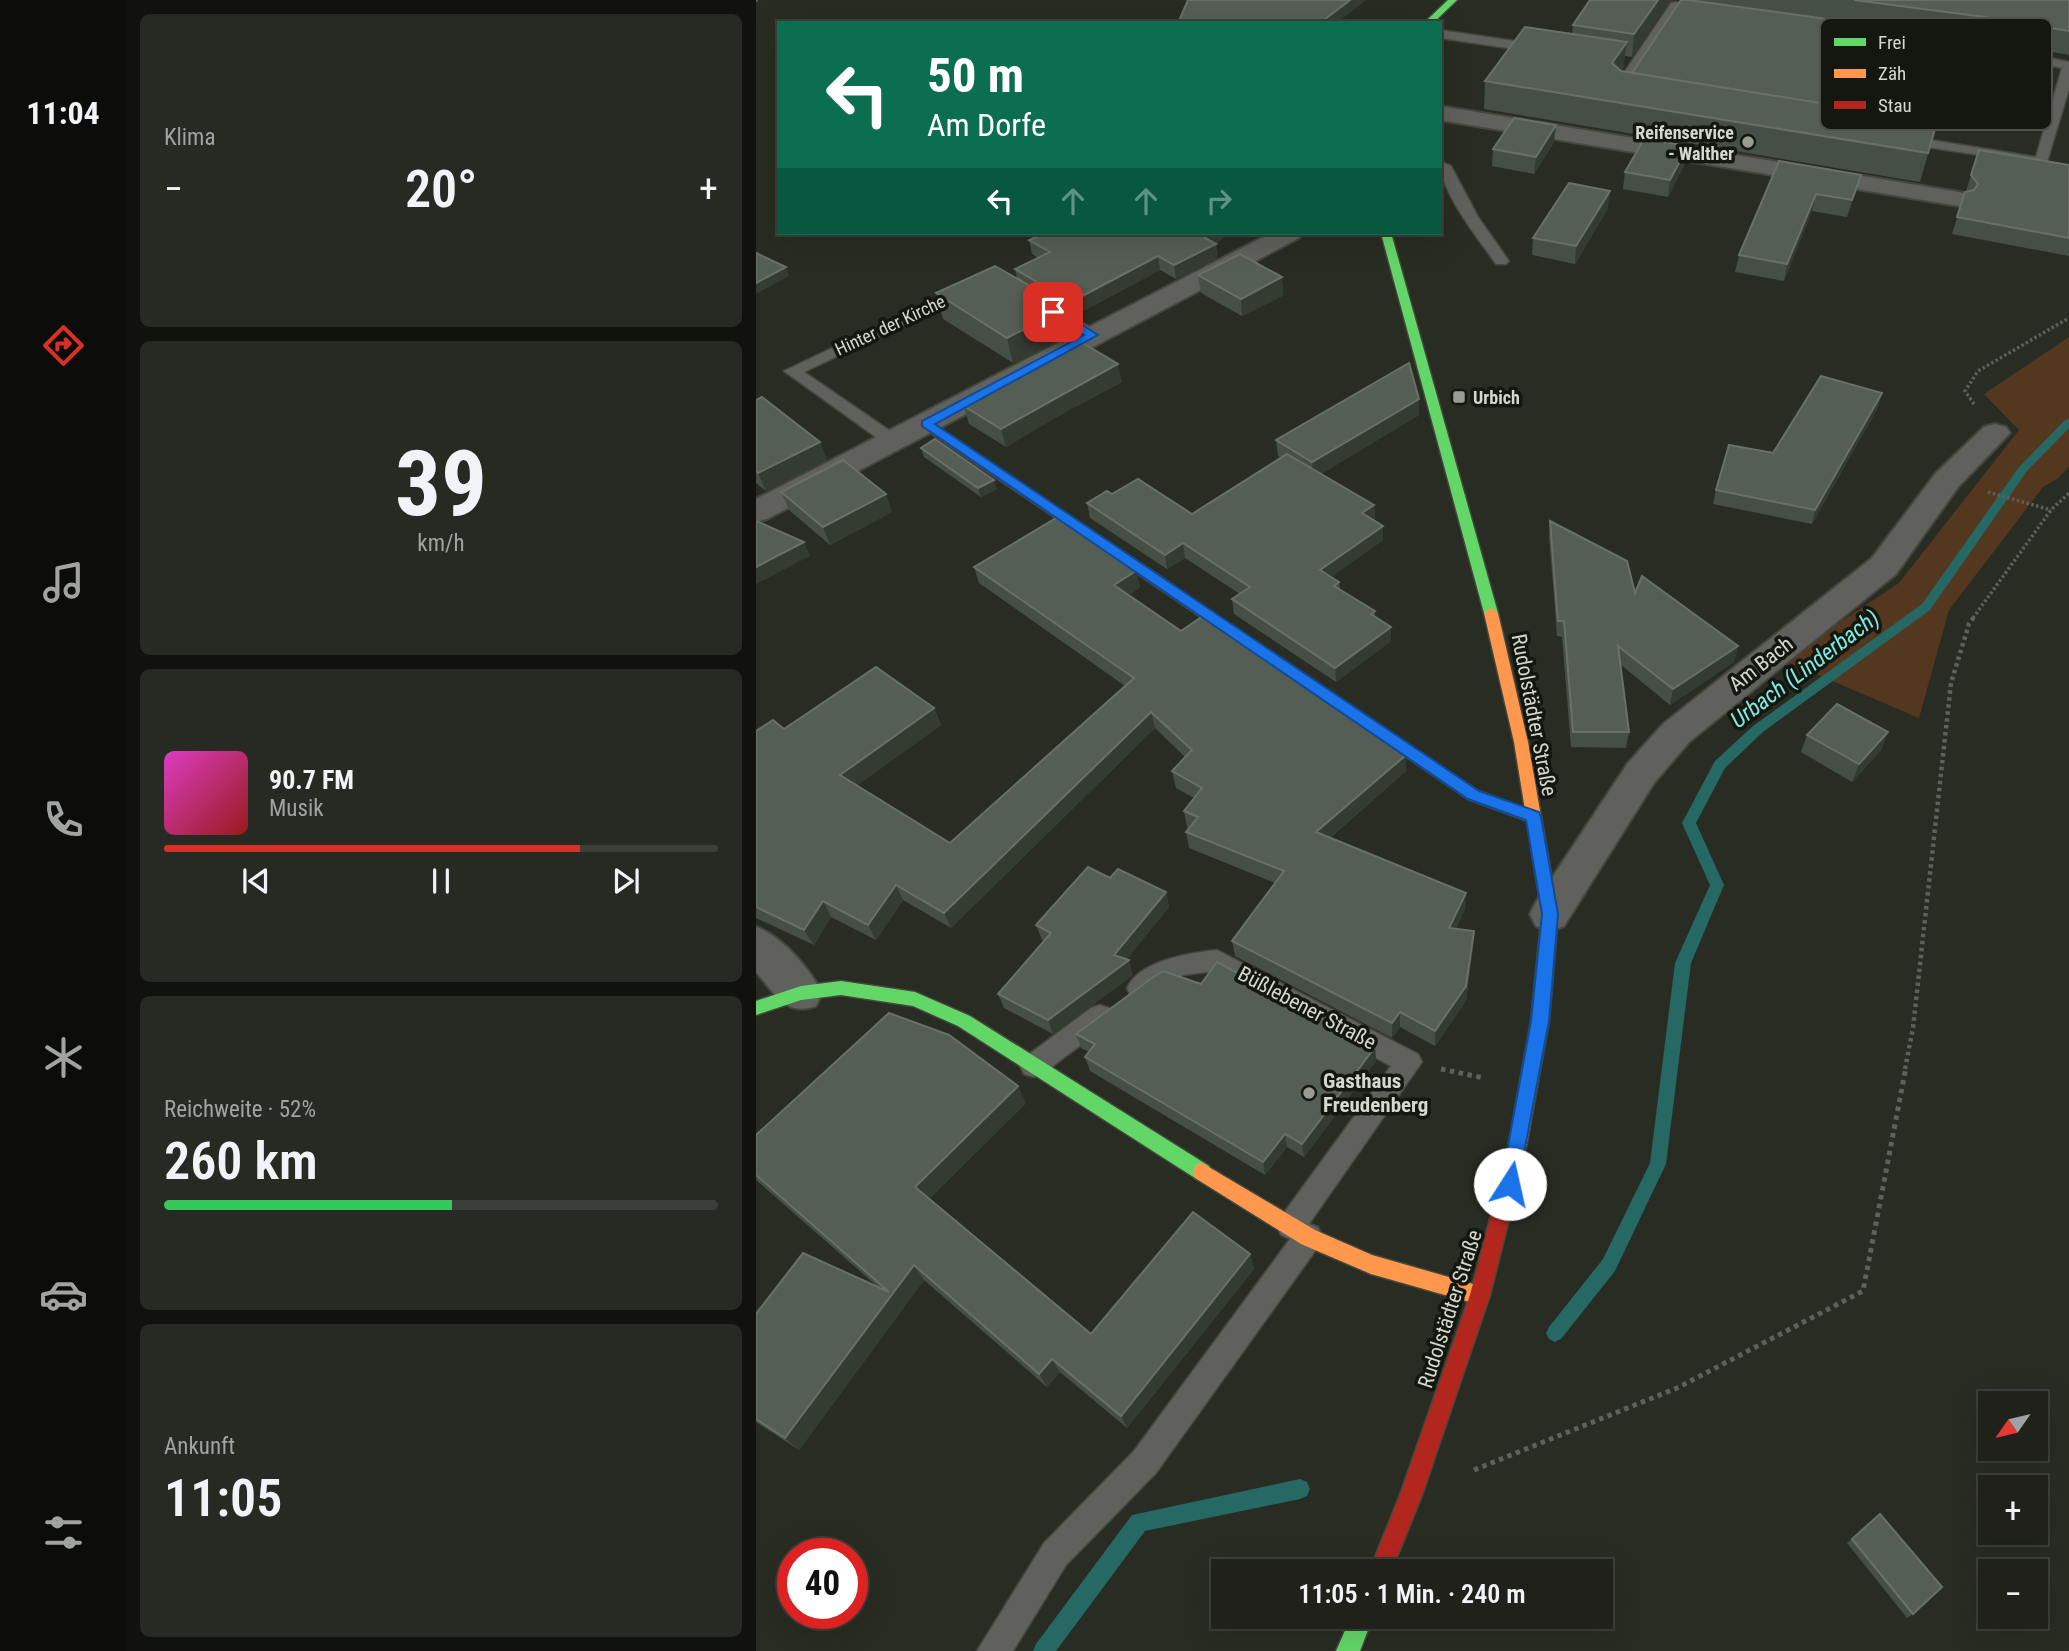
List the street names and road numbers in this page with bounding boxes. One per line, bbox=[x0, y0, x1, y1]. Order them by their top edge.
street label: Hinter der Kirche bbox=[832, 290, 948, 360]
street label: Rudolstädter Straße bbox=[1507, 632, 1562, 798]
street label: Am Bach bbox=[1724, 632, 1798, 696]
street label: Büßlebener Straße bbox=[1234, 962, 1380, 1054]
street label: Rudolstädter Straße bbox=[1413, 1227, 1487, 1391]

